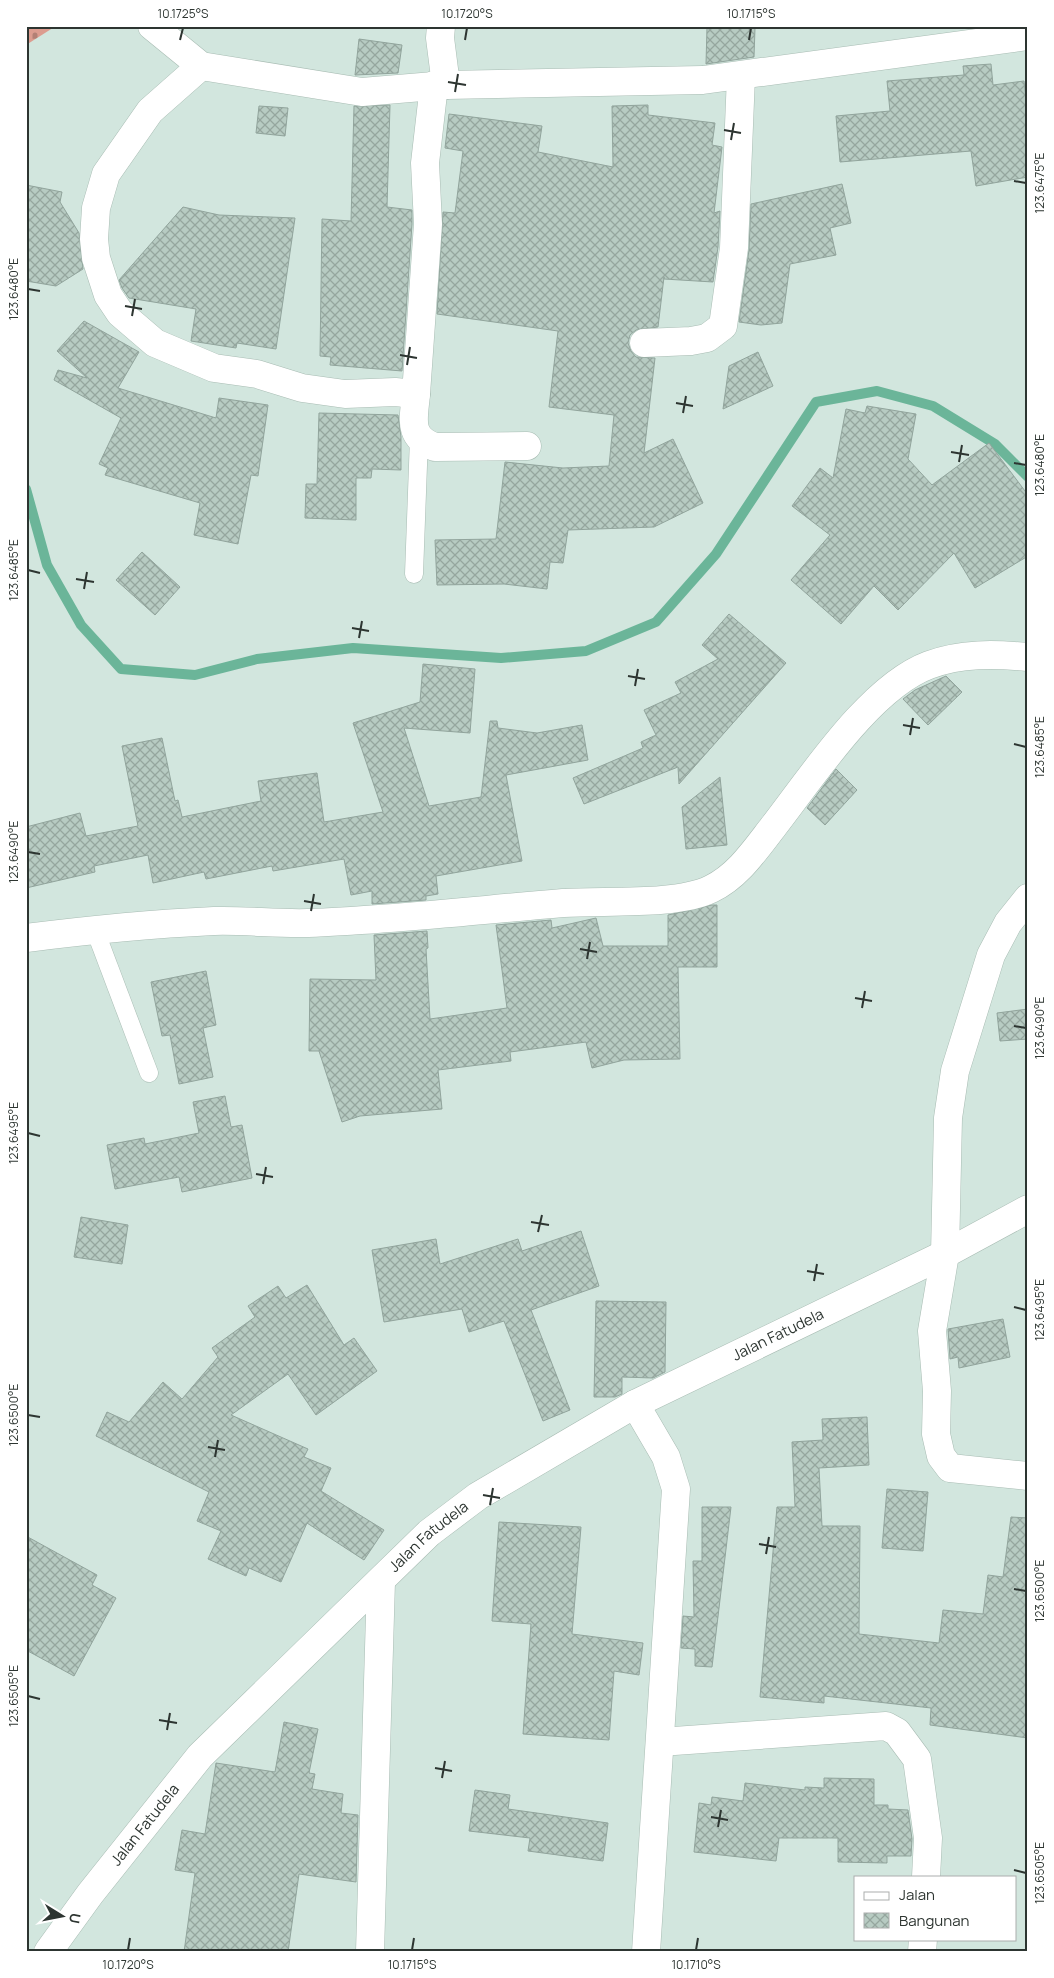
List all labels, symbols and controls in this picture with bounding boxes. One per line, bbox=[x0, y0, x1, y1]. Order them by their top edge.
text: 10.1725°S bbox=[158, 5, 208, 22]
text: 10.1720°S bbox=[441, 5, 493, 22]
text: 10.1715°S bbox=[727, 5, 775, 22]
text: 123.6475°E bbox=[1031, 152, 1048, 213]
text: 123.6480°E bbox=[5, 258, 22, 320]
text: 123.6480°E bbox=[1031, 434, 1048, 496]
text: 123.6485°E bbox=[5, 539, 22, 601]
text: 123.6485°E bbox=[1031, 716, 1048, 778]
text: 123.6490°E bbox=[5, 821, 22, 883]
text: 123.6490°E bbox=[1031, 997, 1048, 1059]
text: 123.6495°E bbox=[5, 1102, 22, 1164]
text: 123.6495°E bbox=[1031, 1279, 1048, 1341]
street label: Jalan Fatudela bbox=[729, 1303, 827, 1365]
text: 123.6500°E bbox=[5, 1384, 22, 1446]
street label: Jalan Fatudela bbox=[384, 1496, 472, 1577]
text: 123.6500°E bbox=[1031, 1560, 1048, 1622]
text: 123.6505°E bbox=[5, 1665, 22, 1727]
street label: Jalan Fatudela bbox=[106, 1779, 184, 1870]
text: 123.6505°E bbox=[1031, 1842, 1048, 1904]
legend bbox=[854, 1876, 1016, 1940]
text: Jalan bbox=[899, 1884, 935, 1905]
north arrow bbox=[38, 1890, 88, 1940]
text: Bangunan bbox=[899, 1910, 969, 1931]
text: U bbox=[65, 1912, 86, 1925]
text: 10.1720°S bbox=[102, 1956, 154, 1973]
text: 10.1715°S bbox=[388, 1956, 436, 1973]
text: 10.1710°S bbox=[671, 1956, 721, 1973]

